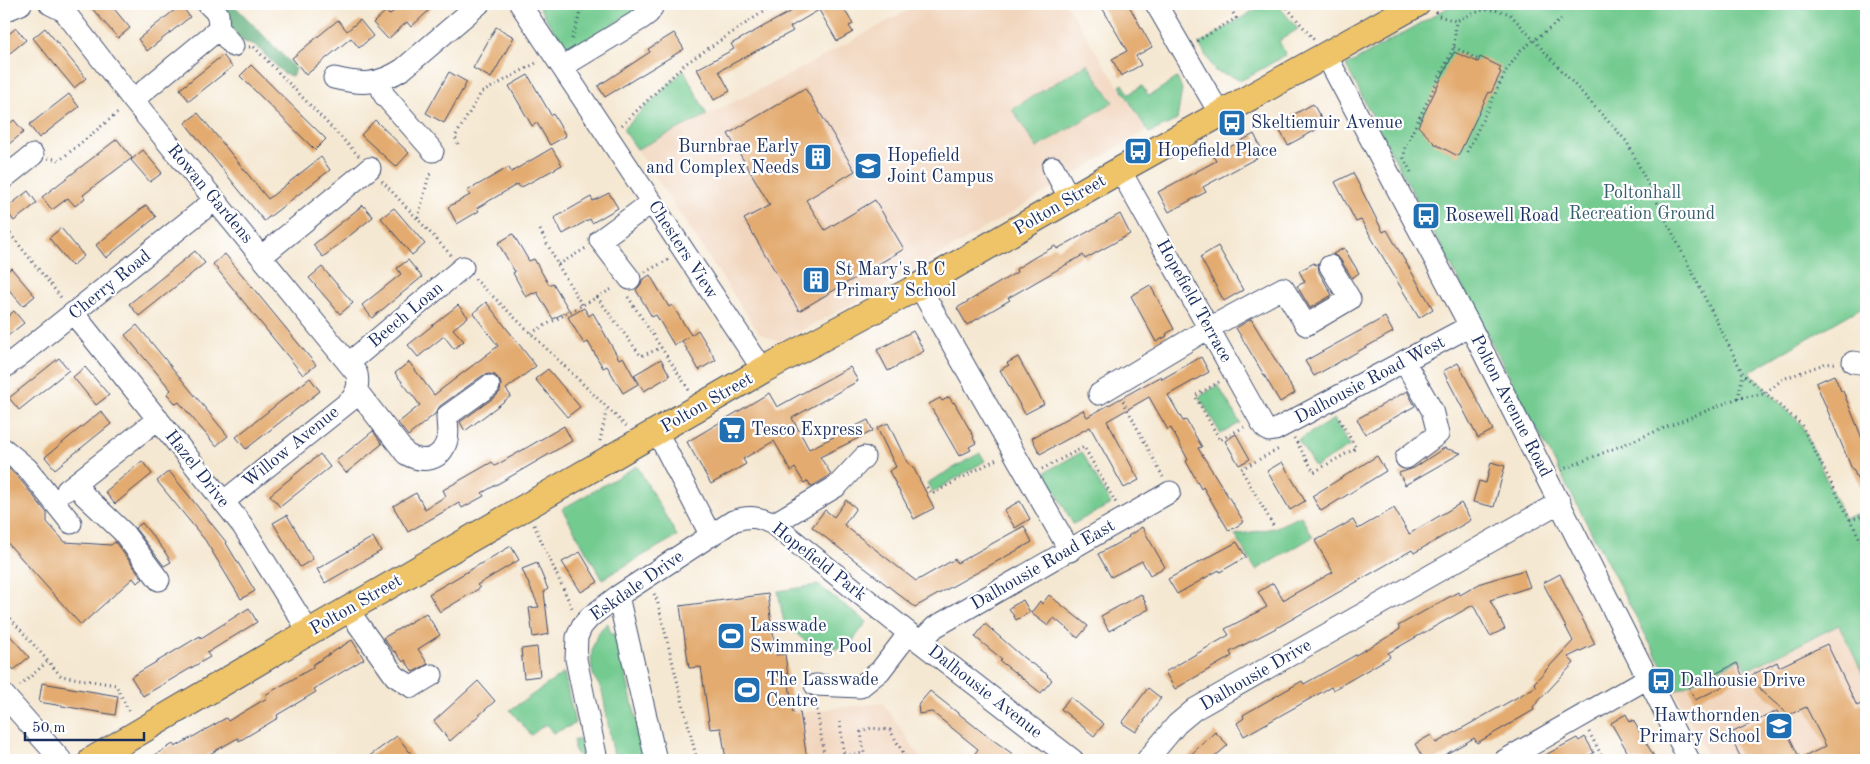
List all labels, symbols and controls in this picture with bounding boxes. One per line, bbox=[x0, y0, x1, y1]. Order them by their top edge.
bus stop icon: Skeltiemuir Avenue bbox=[1217, 108, 1247, 138]
place label: Skeltiemuir Avenue bbox=[1251, 114, 1402, 132]
bus stop icon: Hopefield Place bbox=[1123, 136, 1153, 166]
place label: Burnbrae Early and Complex Needs bbox=[646, 138, 799, 177]
street label: Rowan Gardens bbox=[164, 141, 257, 247]
building icon: Burnbrae Early and Complex Needs bbox=[803, 142, 833, 172]
place label: Hopefield Place bbox=[1157, 142, 1277, 160]
place label: Hopefield Joint Campus bbox=[887, 147, 994, 186]
school or university icon: Hopefield Joint Campus bbox=[853, 151, 883, 181]
street label: Polton Street bbox=[1011, 172, 1109, 238]
park label: Poltonhall Recreation Ground bbox=[1569, 184, 1715, 223]
street label: Chesters View bbox=[645, 198, 721, 302]
bus stop icon: Rosewell Road bbox=[1411, 201, 1441, 231]
place label: Rosewell Road bbox=[1445, 207, 1559, 225]
street label: Hopefield Terrace bbox=[1153, 236, 1235, 366]
street label: Cherry Road bbox=[66, 247, 154, 323]
place label: St Mary's R C Primary School bbox=[835, 261, 956, 300]
building icon: St Mary's R C Primary School bbox=[801, 265, 831, 295]
street label: Beech Loan bbox=[365, 279, 447, 351]
street label: Polton Avenue Road bbox=[1467, 332, 1555, 480]
street label: Dalhousie Road West bbox=[1292, 333, 1448, 427]
street label: Polton Street bbox=[658, 370, 756, 436]
street label: Willow Avenue bbox=[240, 403, 342, 491]
supermarket icon: Tesco Express bbox=[717, 415, 747, 445]
place label: Tesco Express bbox=[751, 421, 863, 439]
street label: Hazel Drive bbox=[161, 427, 233, 511]
street label: Dalhousie Road East bbox=[968, 517, 1118, 613]
street label: Hopefield Park bbox=[768, 520, 870, 604]
street label: Eskdale Drive bbox=[587, 547, 687, 625]
street label: Polton Street bbox=[307, 572, 405, 638]
place label: Lasswade Swimming Pool bbox=[750, 617, 872, 656]
sports icon: Lasswade Swimming Pool bbox=[716, 621, 746, 651]
street label: Dalhousie Drive bbox=[1197, 636, 1315, 714]
street label: Dalhousie Avenue bbox=[925, 642, 1045, 742]
bus stop icon: Dalhousie Drive bbox=[1646, 666, 1676, 696]
place label: The Lasswade Centre bbox=[766, 671, 879, 710]
place label: Dalhousie Drive bbox=[1680, 672, 1805, 690]
sports icon: The Lasswade Centre bbox=[732, 675, 762, 705]
place label: Hawthornden Primary School bbox=[1639, 707, 1760, 746]
scale bar bbox=[25, 709, 144, 741]
school or university icon: Hawthornden Primary School bbox=[1764, 711, 1794, 741]
text: 50 m bbox=[32, 721, 66, 736]

